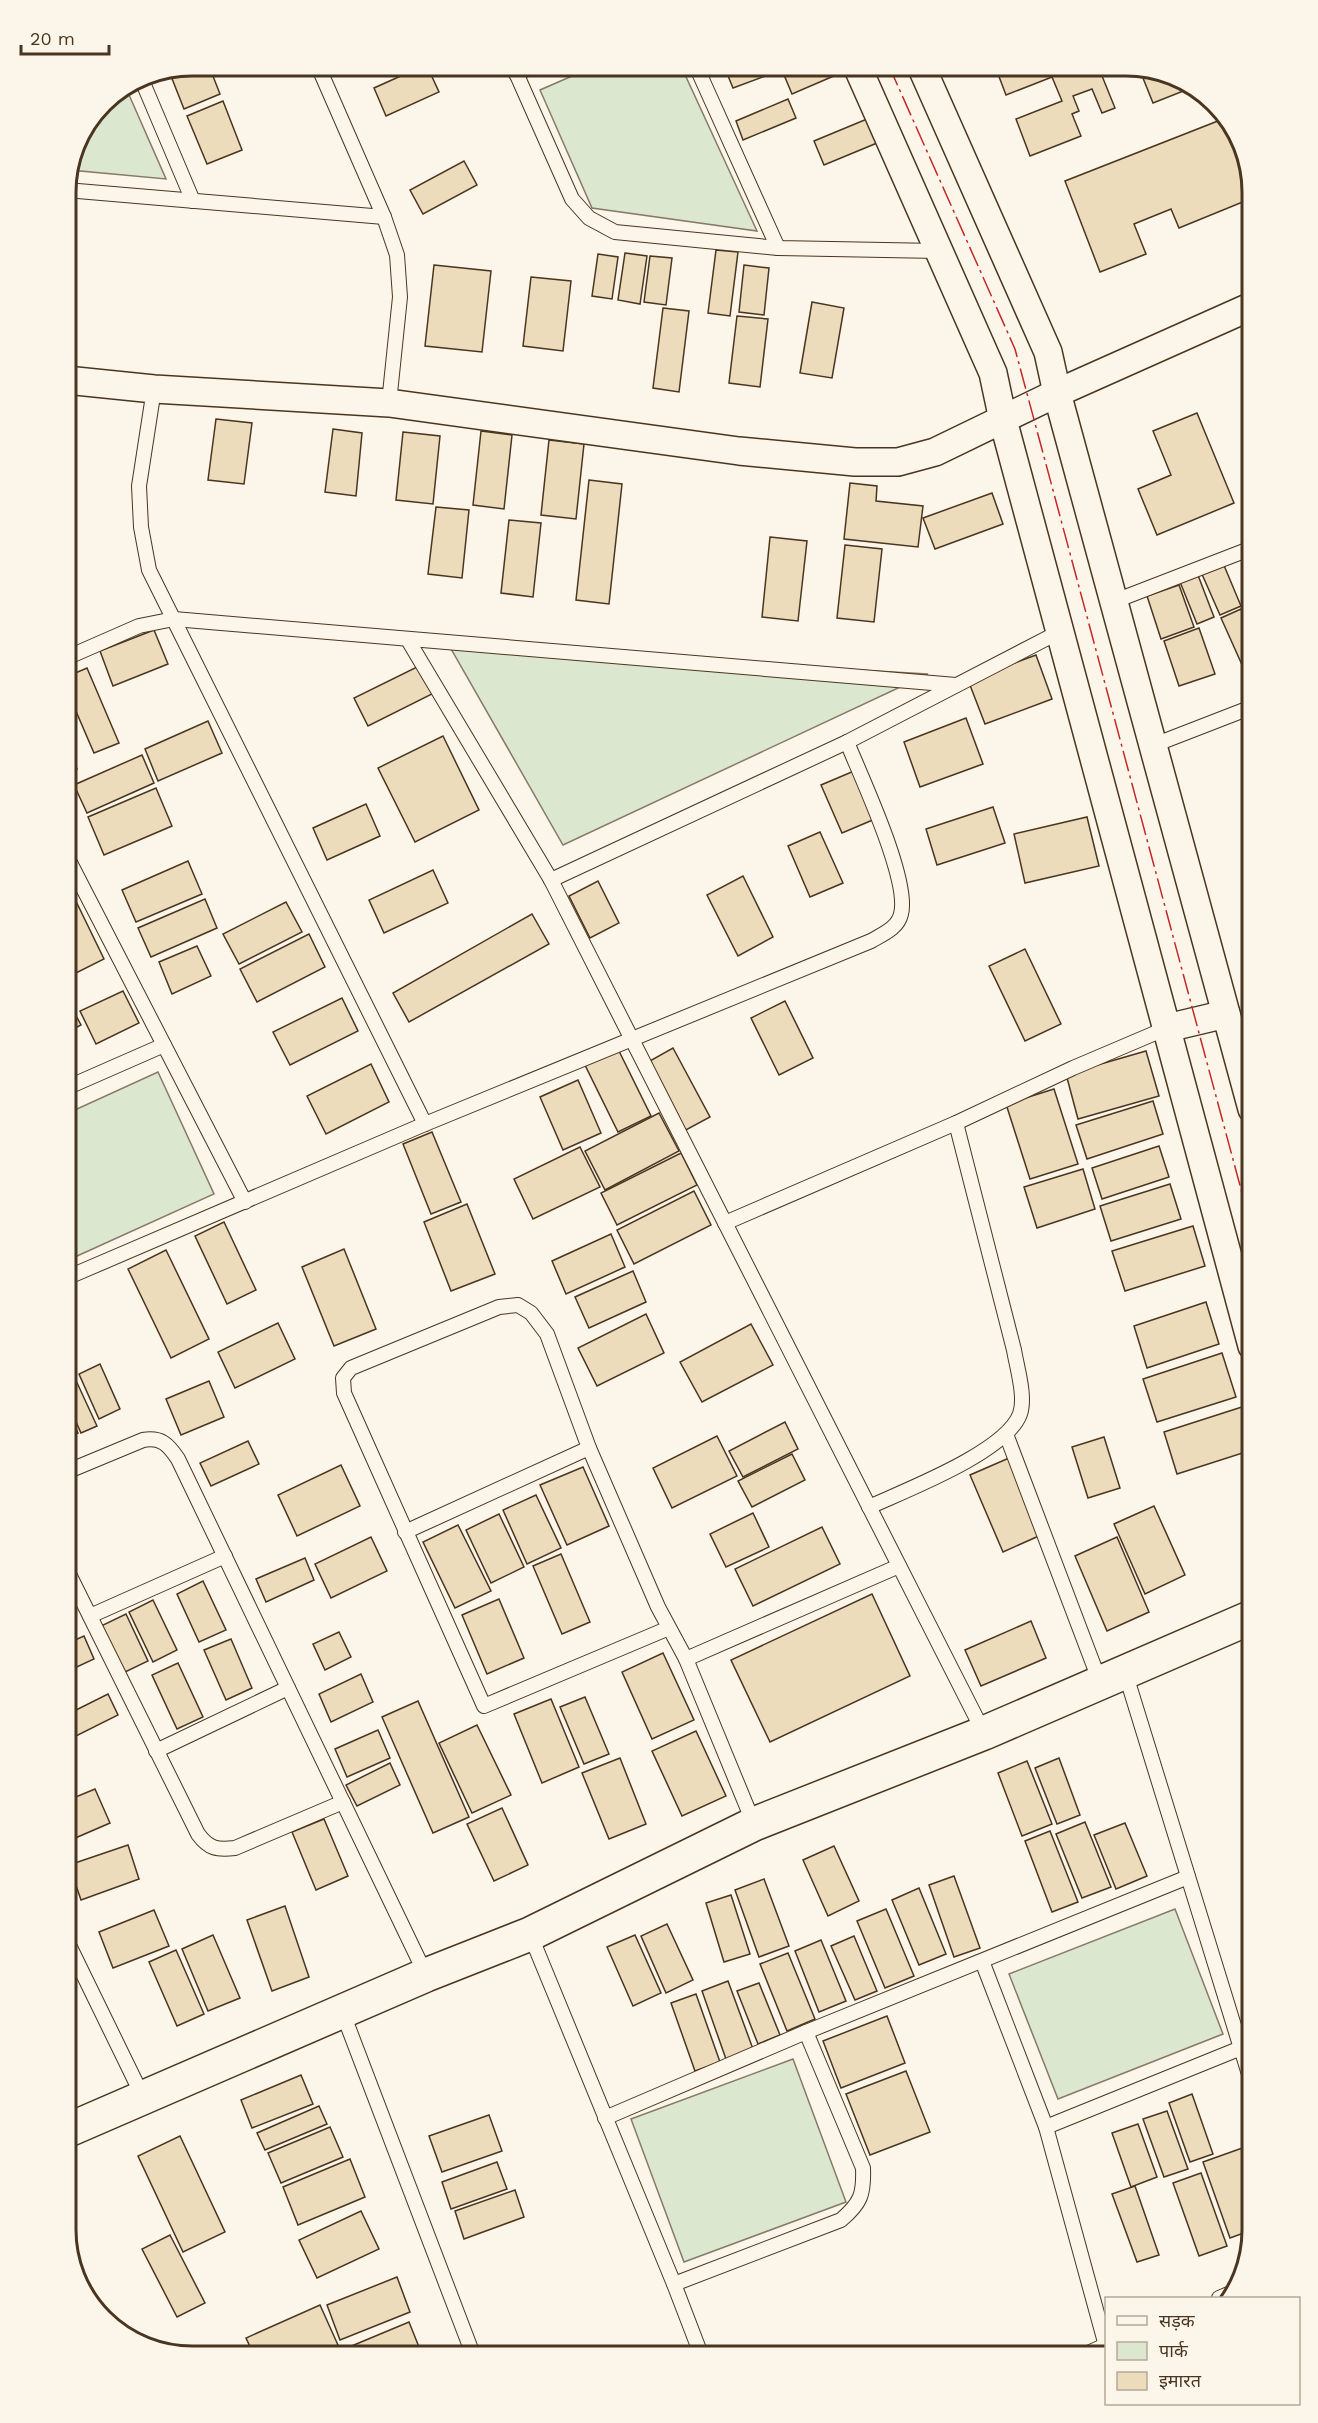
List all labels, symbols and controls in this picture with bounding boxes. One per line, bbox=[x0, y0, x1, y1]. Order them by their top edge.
scale bar bbox=[21, 18, 110, 56]
text: 20 m bbox=[30, 28, 75, 49]
legend bbox=[1105, 2297, 1300, 2405]
text: सड़क bbox=[1159, 2310, 1196, 2331]
text: पार्क bbox=[1159, 2340, 1189, 2361]
text: इमारत bbox=[1159, 2370, 1202, 2391]

